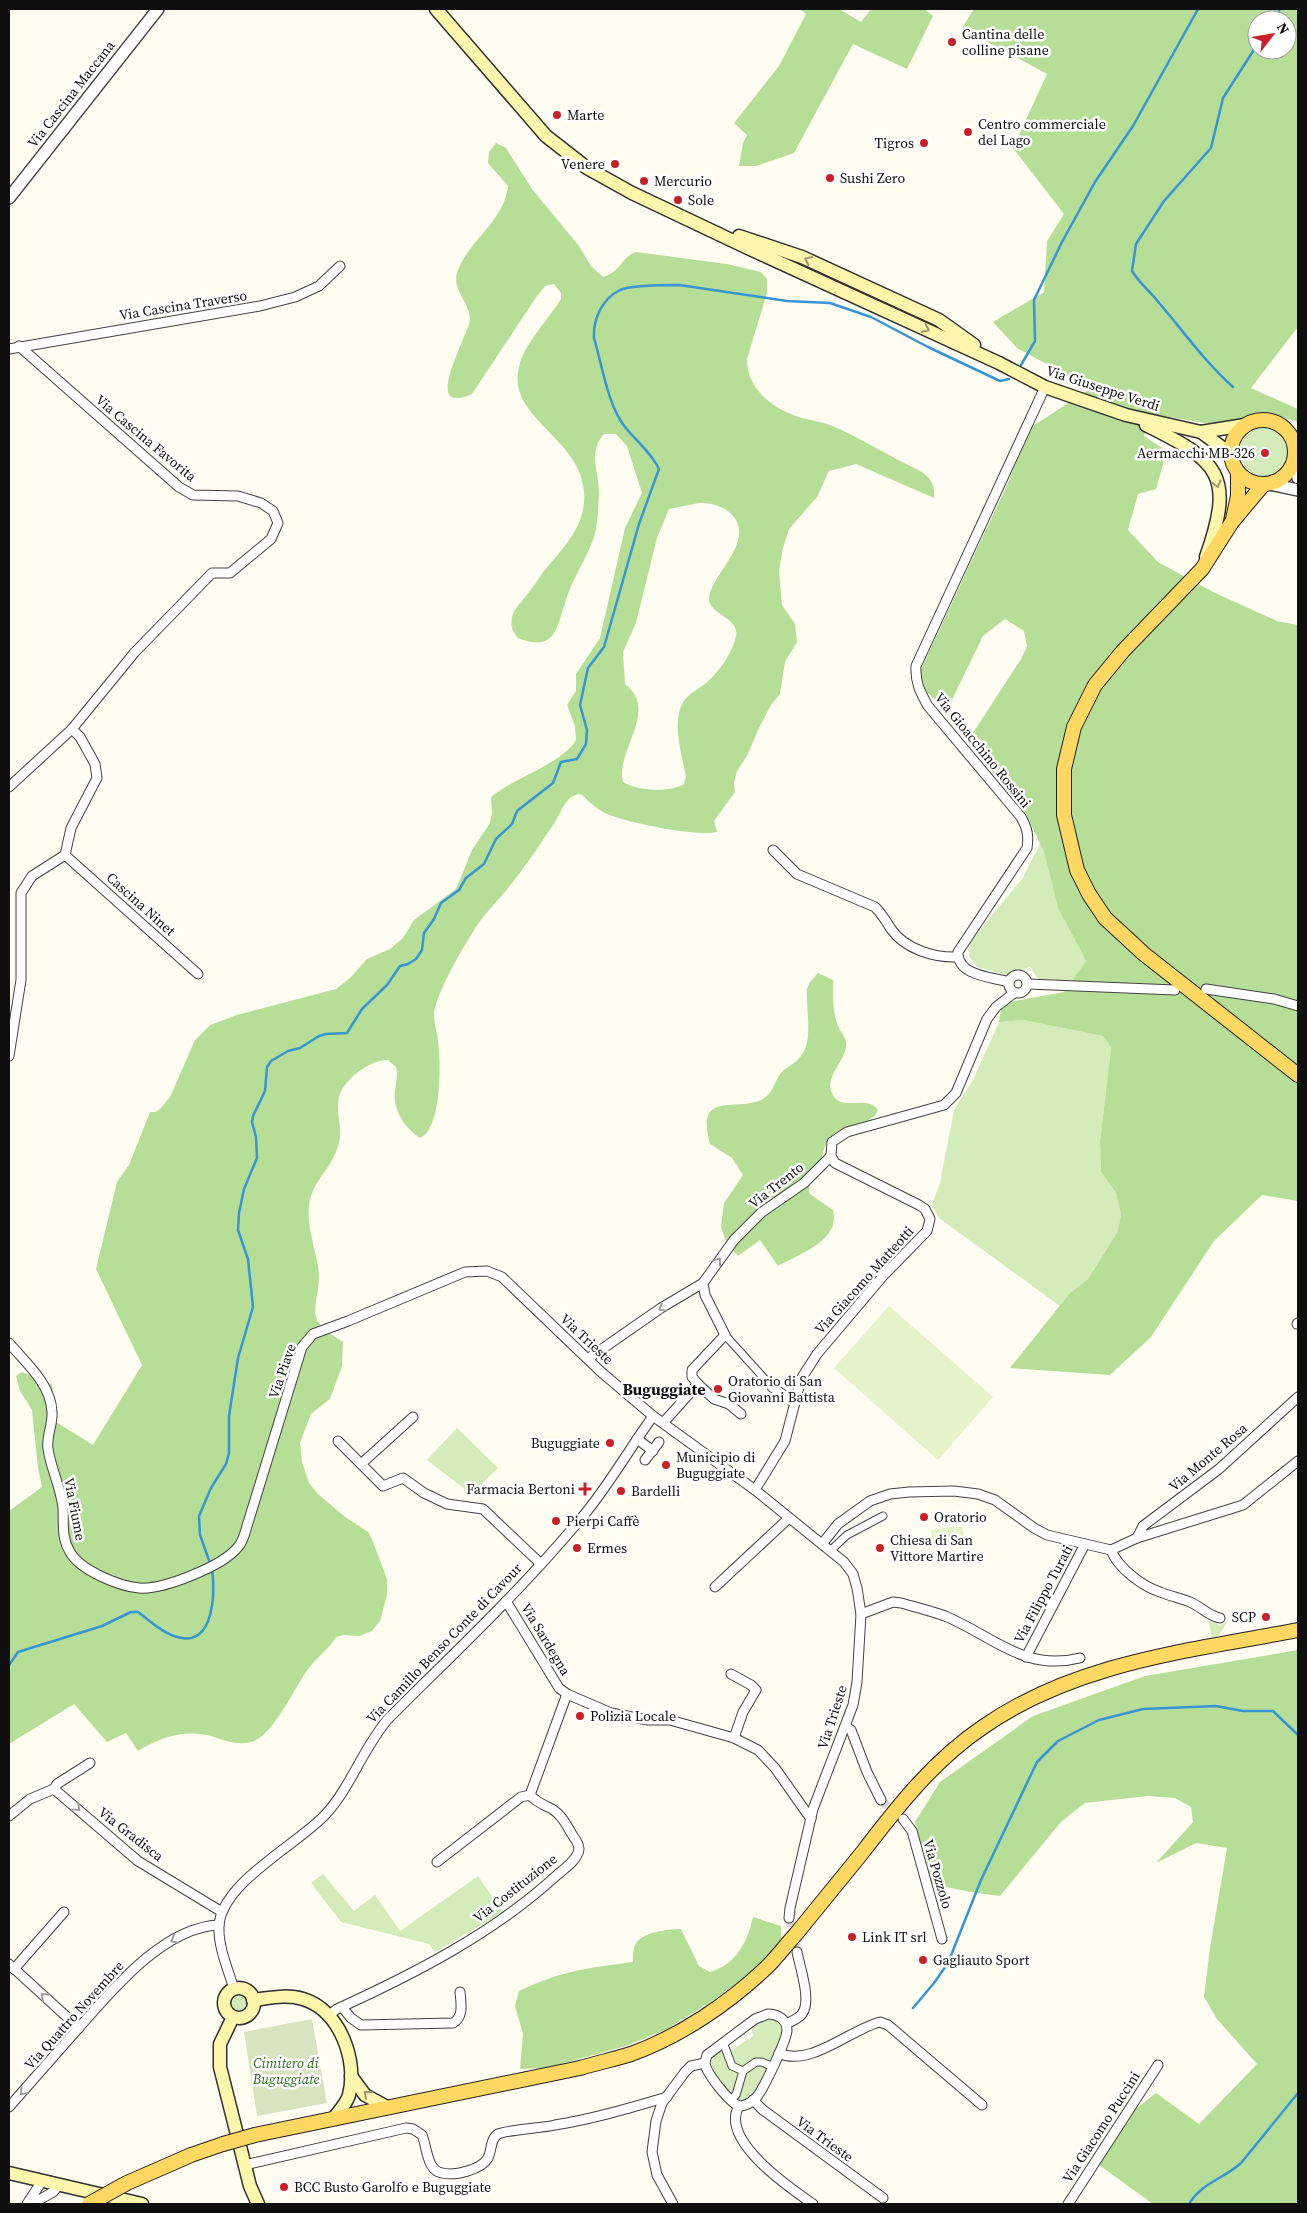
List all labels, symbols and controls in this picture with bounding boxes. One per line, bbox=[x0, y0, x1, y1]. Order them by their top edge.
north arrow bbox=[1247, 10, 1297, 60]
text: N bbox=[1272, 19, 1294, 38]
place label: Cantina delle colline pisane bbox=[962, 24, 1049, 60]
street label: Via Cascina Maccana bbox=[23, 35, 120, 152]
marker: Cantina delle colline pisane bbox=[946, 36, 958, 48]
place label: Marte bbox=[567, 105, 604, 125]
marker: Marte bbox=[551, 109, 563, 121]
place label: Centro commerciale del Lago bbox=[978, 114, 1106, 150]
marker: Centro commerciale del Lago bbox=[962, 126, 974, 138]
place label: Tigros bbox=[875, 133, 914, 153]
marker: Tigros bbox=[918, 137, 930, 149]
place label: Venere bbox=[561, 154, 605, 174]
marker: Venere bbox=[609, 158, 621, 170]
place label: Sushi Zero bbox=[840, 168, 906, 188]
place label: Mercurio bbox=[654, 171, 712, 191]
marker: Sushi Zero bbox=[824, 172, 836, 184]
marker: Mercurio bbox=[638, 175, 650, 187]
place label: Sole bbox=[688, 190, 714, 210]
marker: Sole bbox=[672, 194, 684, 206]
one-way arrow bbox=[804, 256, 813, 266]
street label: Via Cascina Traverso bbox=[118, 285, 249, 325]
one-way arrow bbox=[921, 323, 930, 334]
street label: Via Giuseppe Verdi bbox=[1044, 360, 1162, 416]
street label: Via Cascina Favorita bbox=[91, 390, 201, 487]
place label: Aermacchi MB-326 bbox=[1137, 443, 1255, 463]
marker: Aermacchi MB-326 bbox=[1259, 447, 1271, 459]
one-way arrow bbox=[1211, 479, 1221, 488]
street label: Via Gioacchino Rossini bbox=[930, 688, 1036, 812]
street label: Cascina Ninet bbox=[102, 868, 180, 941]
street label: Via Trento bbox=[744, 1157, 808, 1213]
street label: Via Giacomo Matteotti bbox=[810, 1222, 918, 1338]
one-way arrow bbox=[712, 1257, 721, 1267]
one-way arrow bbox=[658, 1302, 667, 1311]
street label: Via Trieste bbox=[556, 1309, 618, 1369]
street label: Via Piave bbox=[263, 1341, 301, 1401]
place label: Oratorio di San Giovanni Battista bbox=[728, 1371, 836, 1407]
district label: Buguggiate bbox=[622, 1378, 706, 1400]
marker: Oratorio di San Giovanni Battista bbox=[712, 1383, 724, 1395]
street label: Via Monte Rosa bbox=[1164, 1418, 1252, 1496]
place label: Buguggiate bbox=[531, 1433, 600, 1453]
marker: Buguggiate bbox=[604, 1437, 616, 1449]
place label: Municipio di Buguggiate bbox=[676, 1447, 755, 1483]
marker: Municipio di Buguggiate bbox=[660, 1459, 672, 1471]
street label: Via Fiume bbox=[59, 1476, 91, 1542]
place label: Farmacia Bertoni bbox=[466, 1479, 575, 1499]
place label: Bardelli bbox=[631, 1481, 680, 1501]
marker: Farmacia Bertoni bbox=[579, 1483, 591, 1495]
marker: Bardelli bbox=[615, 1485, 627, 1497]
place label: Oratorio bbox=[934, 1507, 987, 1527]
place label: Pierpi Caffè bbox=[566, 1511, 639, 1531]
marker: Oratorio bbox=[918, 1511, 930, 1523]
marker: Pierpi Caffè bbox=[550, 1515, 562, 1527]
place label: Chiesa di San Vittore Martire bbox=[890, 1530, 984, 1566]
place label: Ermes bbox=[587, 1538, 627, 1558]
street label: Via Filippo Turati bbox=[1009, 1541, 1077, 1647]
marker: Ermes bbox=[571, 1542, 583, 1554]
marker: Chiesa di San Vittore Martire bbox=[874, 1542, 886, 1554]
street label: Via Camillo Benso Conte di Cavour bbox=[362, 1558, 526, 1728]
street label: Via Sardegna bbox=[516, 1599, 576, 1680]
place label: SCP bbox=[1232, 1607, 1256, 1627]
marker: SCP bbox=[1260, 1611, 1272, 1623]
street label: Via Trieste bbox=[812, 1682, 852, 1752]
place label: Polizia Locale bbox=[590, 1706, 676, 1726]
marker: Polizia Locale bbox=[574, 1710, 586, 1722]
one-way arrow bbox=[71, 1802, 80, 1811]
street label: Via Gradisca bbox=[94, 1802, 169, 1866]
street label: Via Pozzolo bbox=[919, 1837, 958, 1911]
street label: Via Costituzione bbox=[469, 1849, 561, 1927]
place label: Link IT srl bbox=[862, 1927, 927, 1947]
marker: Link IT srl bbox=[846, 1931, 858, 1943]
one-way arrow bbox=[170, 1934, 179, 1944]
place label: Gagliauto Sport bbox=[933, 1950, 1030, 1970]
marker: Gagliauto Sport bbox=[917, 1954, 929, 1966]
street label: Via Quattro Novembre bbox=[20, 1956, 128, 2074]
one-way arrow bbox=[40, 1993, 49, 2002]
park label: Cimitero di Buguggiate bbox=[252, 2053, 320, 2089]
street label: Via Giacomo Puccini bbox=[1057, 2067, 1145, 2187]
one-way arrow bbox=[19, 2086, 28, 2095]
one-way arrow bbox=[364, 2091, 373, 2100]
street label: Via Trieste bbox=[792, 2111, 858, 2167]
place label: BCC Busto Garolfo e Buguggiate bbox=[294, 2177, 491, 2197]
marker: BCC Busto Garolfo e Buguggiate bbox=[278, 2181, 290, 2193]

